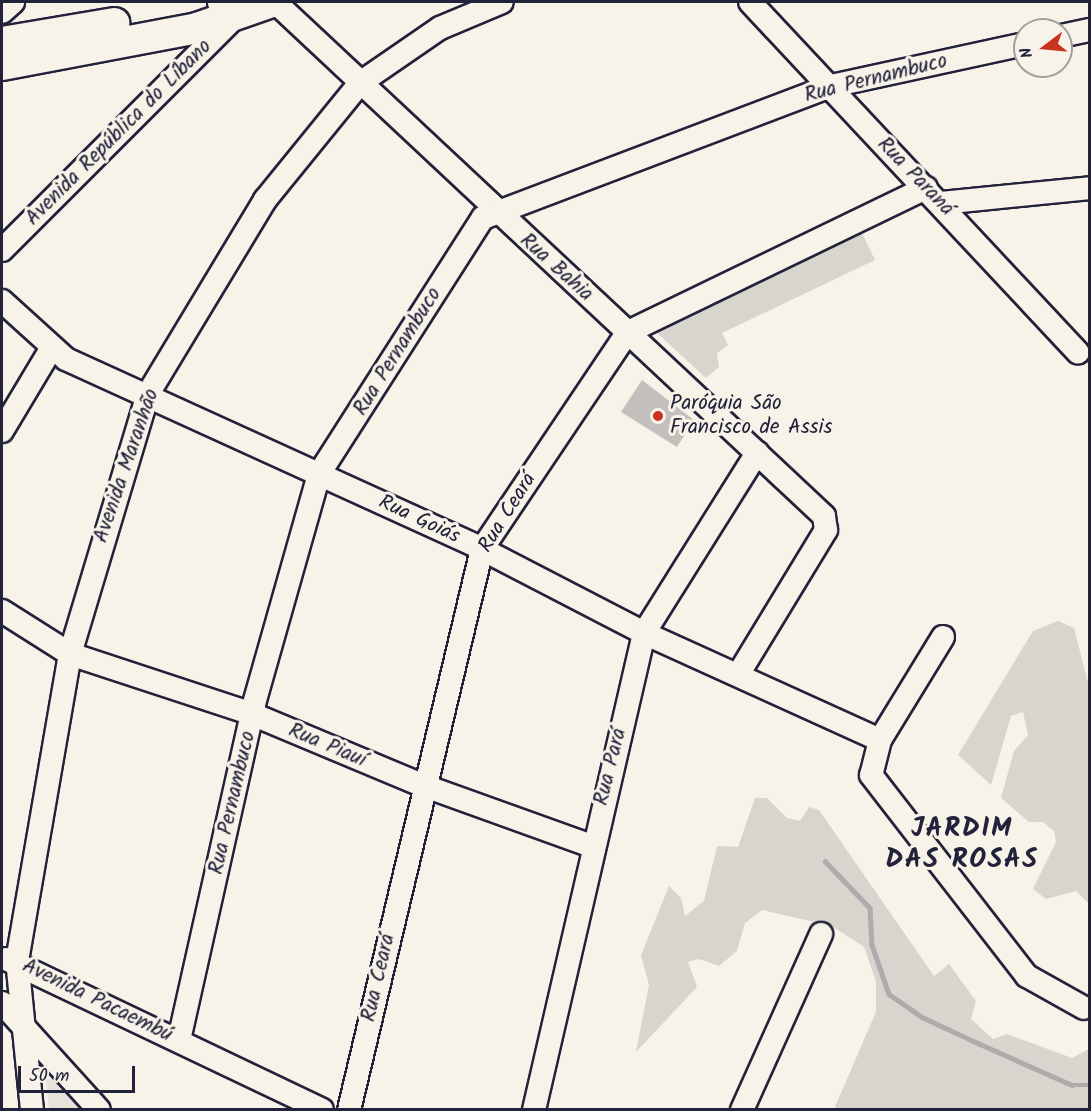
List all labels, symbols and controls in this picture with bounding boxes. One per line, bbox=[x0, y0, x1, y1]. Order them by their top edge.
north arrow bbox=[1013, 18, 1073, 78]
street label: Avenida República do Líbano bbox=[21, 35, 217, 231]
text: N bbox=[1014, 44, 1041, 61]
street label: Rua Pernambuco bbox=[802, 49, 950, 109]
street label: Rua Paraná bbox=[871, 132, 959, 222]
street label: Rua Bahia bbox=[514, 229, 598, 307]
street label: Rua Pernambuco bbox=[349, 283, 447, 421]
street label: Avenida Maranhão bbox=[89, 386, 165, 546]
place label: Paróquia São Francisco de Assis bbox=[670, 391, 832, 441]
marker: Paróquia São Francisco de Assis bbox=[651, 409, 665, 423]
street label: Rua Ceará bbox=[474, 468, 542, 558]
street label: Rua Goiás bbox=[374, 490, 464, 550]
street label: Rua Piauí bbox=[284, 718, 370, 774]
street label: Rua Pará bbox=[589, 726, 633, 808]
street label: Rua Pernambuco bbox=[204, 729, 262, 877]
district label: JARDIM DAS ROSAS bbox=[885, 812, 1039, 875]
street label: Rua Ceará bbox=[357, 932, 401, 1024]
street label: Avenida Pacaembú bbox=[18, 954, 176, 1048]
scale bar bbox=[21, 1054, 138, 1092]
text: 50 m bbox=[29, 1062, 69, 1091]

